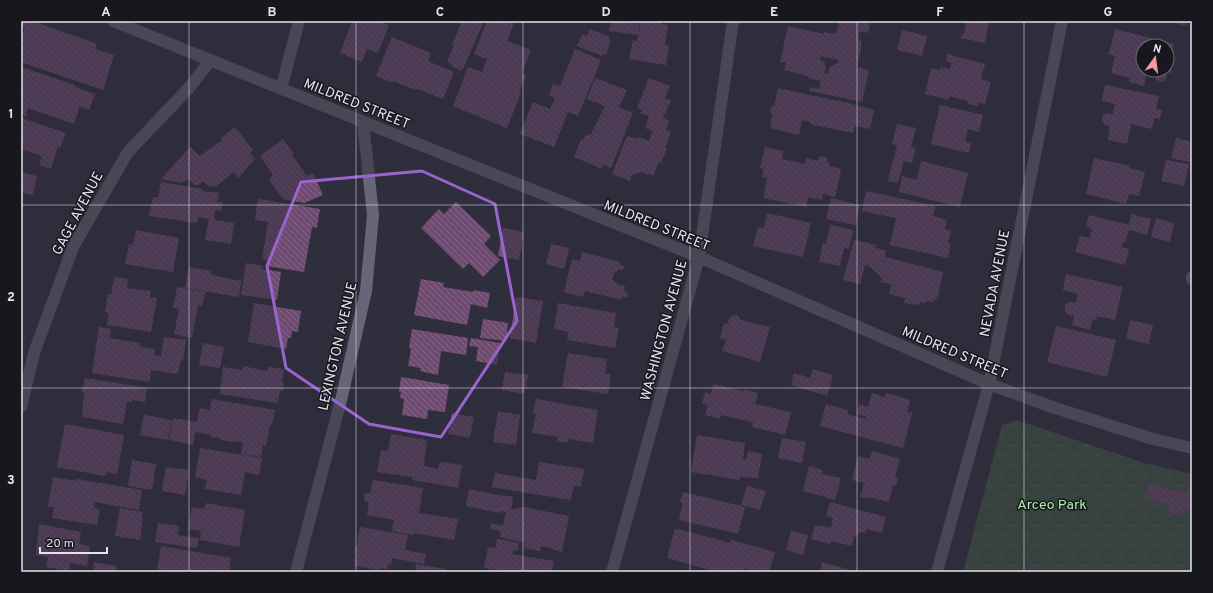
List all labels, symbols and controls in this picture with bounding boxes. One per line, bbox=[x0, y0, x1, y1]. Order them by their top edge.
text: A bbox=[101, 5, 111, 21]
text: B bbox=[268, 5, 277, 21]
text: C bbox=[436, 5, 444, 21]
text: D bbox=[601, 5, 611, 21]
text: E bbox=[770, 5, 778, 21]
text: F bbox=[936, 5, 944, 21]
text: G bbox=[1104, 5, 1113, 21]
north arrow bbox=[1135, 38, 1175, 78]
text: N bbox=[1152, 42, 1163, 57]
street label: MILDRED STREET bbox=[301, 75, 412, 133]
text: 1 bbox=[8, 107, 14, 123]
street label: GAGE AVENUE bbox=[49, 169, 107, 258]
street label: MILDRED STREET bbox=[601, 197, 712, 255]
street label: NEVADA AVENUE bbox=[977, 228, 1014, 338]
street label: WASHINGTON AVENUE bbox=[637, 258, 691, 403]
street label: LEXINGTON AVENUE bbox=[315, 280, 362, 412]
text: 2 bbox=[7, 290, 15, 306]
street label: MILDRED STREET bbox=[899, 323, 1010, 383]
text: 3 bbox=[7, 473, 15, 489]
park label: Arceo Park bbox=[1017, 497, 1087, 514]
scale bar bbox=[40, 529, 107, 555]
text: 20 m bbox=[46, 536, 74, 552]

